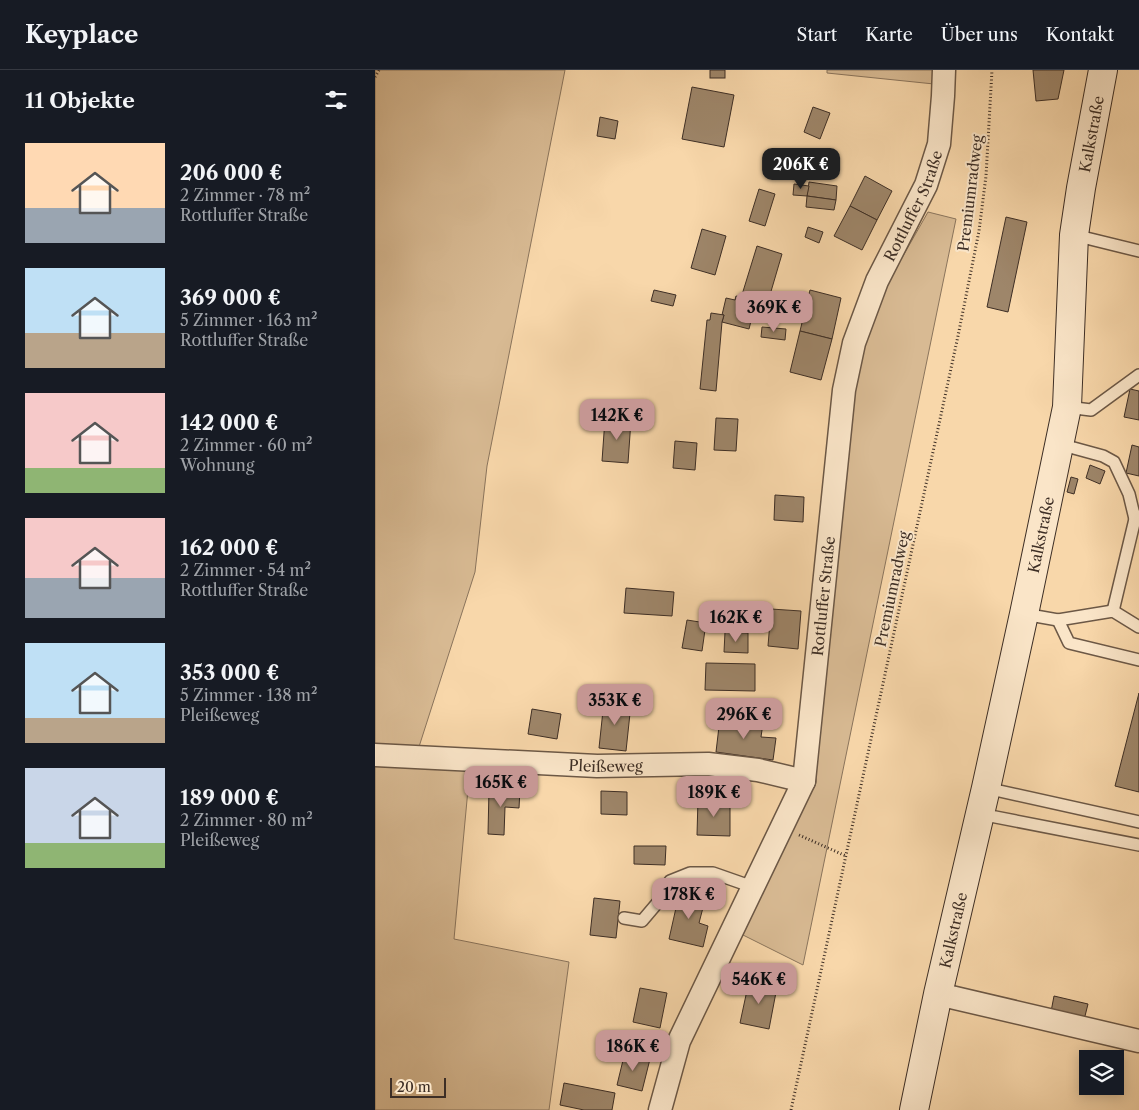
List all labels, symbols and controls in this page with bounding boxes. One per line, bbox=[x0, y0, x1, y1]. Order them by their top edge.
text: Keyplace bbox=[25, 20, 138, 49]
text: Start bbox=[797, 24, 837, 46]
text: Karte bbox=[865, 24, 913, 46]
text: Über uns bbox=[941, 24, 1018, 46]
text: Kontakt bbox=[1046, 24, 1114, 46]
icon: filters bbox=[322, 86, 350, 114]
text: 11 Objekte bbox=[25, 88, 135, 113]
street label: Kalkstraße bbox=[1075, 94, 1107, 174]
street label: Premiumradweg bbox=[953, 133, 987, 253]
pin: 206K € bbox=[760, 148, 842, 190]
street label: Rottluffer Straße bbox=[879, 148, 946, 264]
text: 206K € bbox=[773, 154, 829, 174]
text: 206 000 € bbox=[180, 160, 282, 185]
icon: home bbox=[65, 163, 125, 223]
text: 2 Zimmer · 78 m² bbox=[180, 185, 310, 205]
text: Rottluffer Straße bbox=[180, 205, 308, 225]
text: 369 000 € bbox=[180, 285, 281, 310]
icon: home bbox=[65, 288, 125, 348]
pin: 369K € bbox=[733, 290, 815, 333]
text: 369K € bbox=[747, 297, 801, 317]
text: 5 Zimmer · 163 m² bbox=[180, 310, 317, 330]
text: Rottluffer Straße bbox=[180, 330, 308, 350]
pin: 142K € bbox=[576, 398, 658, 441]
text: 142K € bbox=[591, 405, 643, 425]
text: 142 000 € bbox=[180, 410, 278, 435]
icon: home bbox=[65, 413, 125, 473]
text: 2 Zimmer · 60 m² bbox=[180, 435, 313, 455]
text: Wohnung bbox=[180, 455, 254, 475]
street label: Kalkstraße bbox=[1023, 495, 1058, 575]
street label: Premiumradweg bbox=[870, 529, 914, 649]
text: 162 000 € bbox=[180, 535, 278, 560]
street label: Rottluffer Straße bbox=[807, 535, 838, 657]
icon: home bbox=[65, 538, 125, 598]
text: 2 Zimmer · 54 m² bbox=[180, 560, 311, 580]
text: Rottluffer Straße bbox=[180, 580, 308, 600]
pin: 162K € bbox=[695, 600, 777, 643]
text: 162K € bbox=[710, 607, 762, 627]
text: 353 000 € bbox=[180, 660, 279, 685]
icon: home bbox=[65, 663, 125, 723]
pin: 353K € bbox=[574, 684, 656, 726]
text: 5 Zimmer · 138 m² bbox=[180, 685, 318, 705]
text: 353K € bbox=[588, 690, 642, 710]
pin: 296K € bbox=[703, 698, 785, 740]
text: 296K € bbox=[716, 704, 772, 724]
text: Pleißeweg bbox=[180, 705, 259, 725]
street label: Pleißeweg bbox=[568, 755, 643, 776]
pin: 165K € bbox=[460, 766, 542, 808]
text: 165K € bbox=[475, 772, 527, 792]
pin: 189K € bbox=[673, 776, 755, 818]
text: 189K € bbox=[687, 782, 741, 802]
text: 189 000 € bbox=[180, 785, 279, 810]
icon: home bbox=[65, 788, 125, 848]
text: 2 Zimmer · 80 m² bbox=[180, 810, 313, 830]
text: Pleißeweg bbox=[180, 830, 259, 850]
pin: 178K € bbox=[648, 878, 730, 920]
text: 178K € bbox=[663, 884, 715, 904]
street label: Kalkstraße bbox=[935, 890, 971, 970]
pin: 546K € bbox=[718, 962, 800, 1005]
text: 546K € bbox=[732, 969, 786, 989]
pin: 186K € bbox=[592, 1030, 674, 1072]
text: 186K € bbox=[606, 1036, 660, 1056]
map controls bbox=[1079, 1050, 1124, 1095]
button: layers bbox=[1079, 1050, 1124, 1095]
scale bar bbox=[390, 1075, 446, 1098]
text: 20 m bbox=[397, 1078, 431, 1096]

